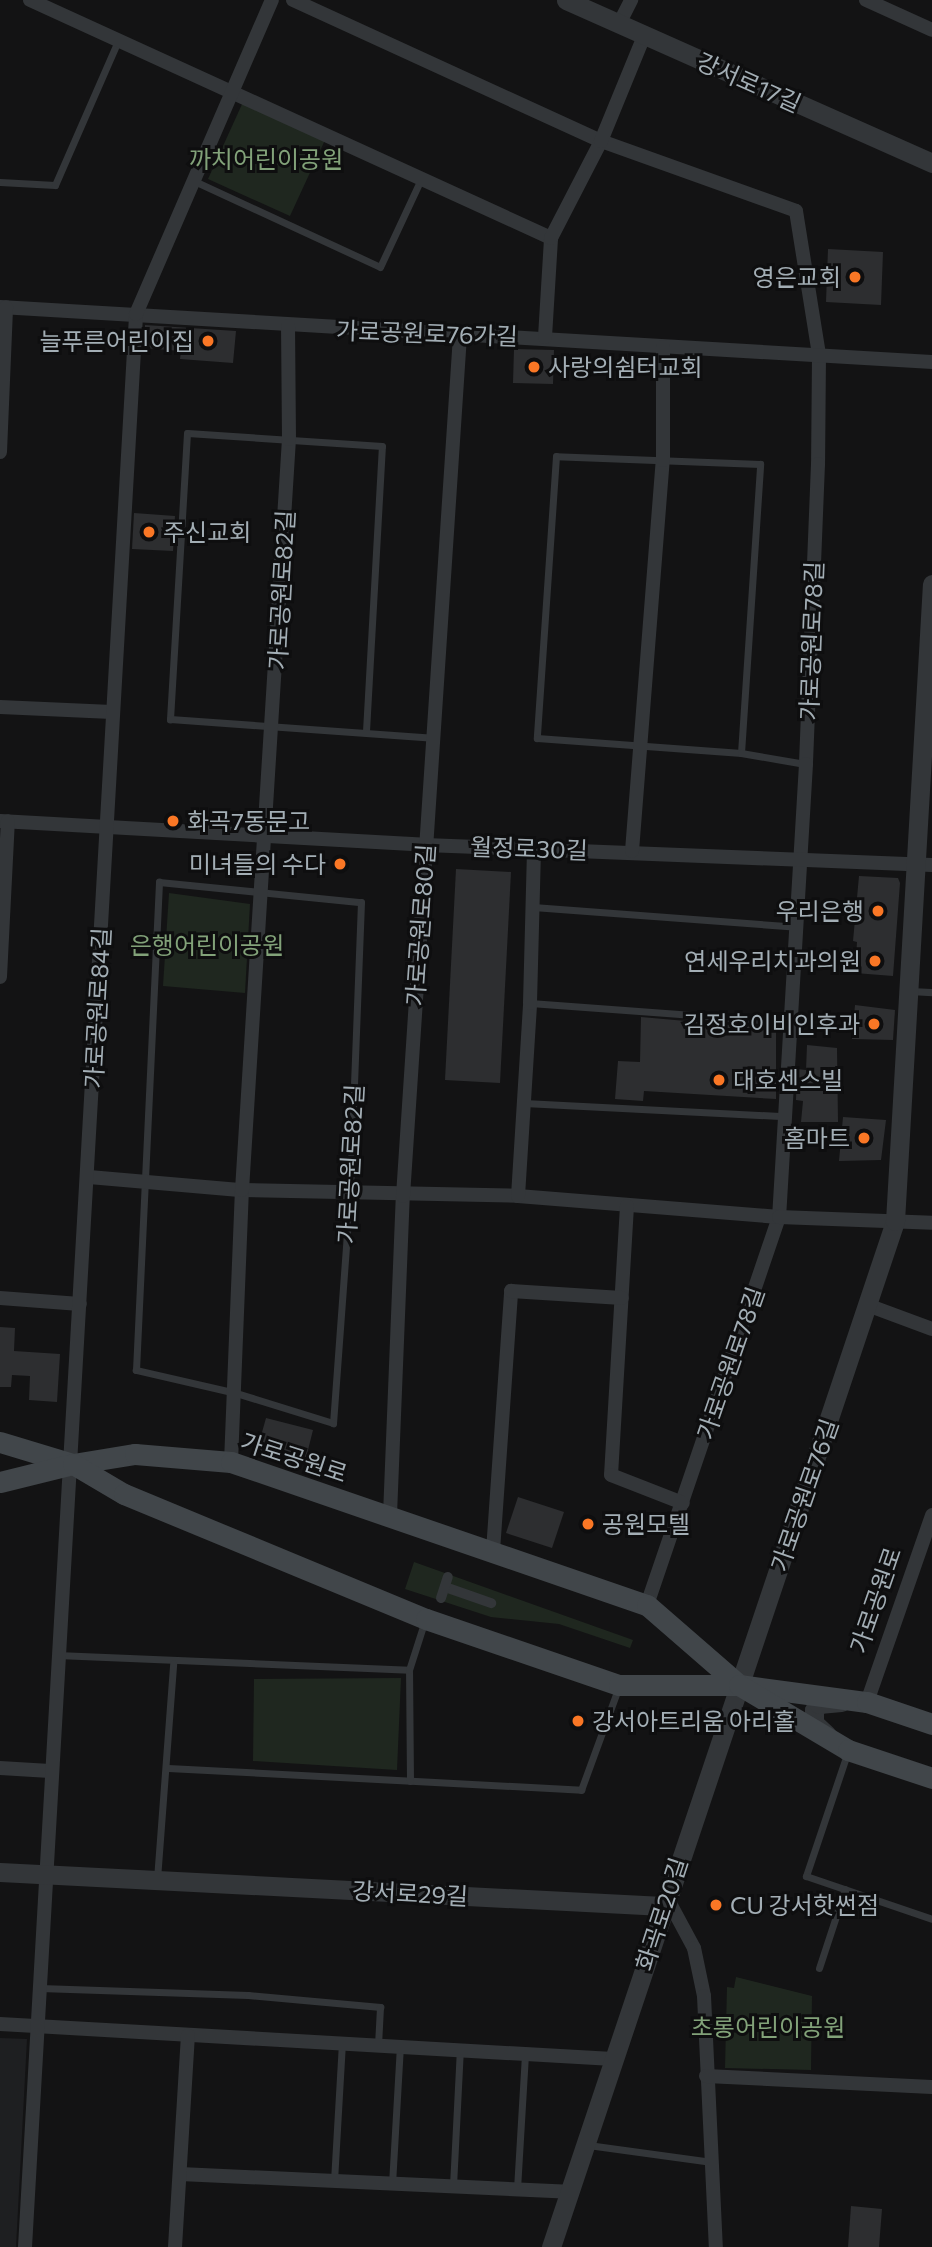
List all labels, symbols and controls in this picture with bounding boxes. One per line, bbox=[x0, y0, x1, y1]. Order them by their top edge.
street label: 강서로17길 bbox=[692, 46, 806, 118]
park label: 까치어린이공원 bbox=[189, 145, 343, 173]
place label: 영은교회 bbox=[753, 263, 841, 291]
marker: 영은교회 bbox=[847, 269, 863, 285]
street label: 가로공원로76가길 bbox=[336, 315, 518, 351]
place label: 늘푸른어린이집 bbox=[39, 327, 194, 355]
marker: 늘푸른어린이집 bbox=[200, 333, 216, 349]
place label: 사랑의쉼터교회 bbox=[548, 353, 703, 381]
marker: 사랑의쉼터교회 bbox=[526, 359, 542, 375]
street label: 가로공원로82길 bbox=[262, 509, 300, 671]
place label: 주신교회 bbox=[163, 518, 251, 546]
marker: 주신교회 bbox=[141, 524, 157, 540]
street label: 가로공원로78길 bbox=[794, 561, 828, 721]
place label: 화곡7동문고 bbox=[187, 807, 310, 835]
marker: 화곡7동문고 bbox=[165, 813, 181, 829]
street label: 월정로30길 bbox=[470, 832, 588, 864]
street label: 가로공원로80길 bbox=[400, 843, 440, 1007]
place label: 미녀들의 수다 bbox=[189, 850, 326, 878]
marker: 미녀들의 수다 bbox=[332, 856, 348, 872]
place label: 우리은행 bbox=[776, 897, 864, 925]
marker: 우리은행 bbox=[870, 903, 886, 919]
street label: 가로공원로84길 bbox=[78, 927, 116, 1089]
park label: 은행어린이공원 bbox=[130, 931, 284, 959]
place label: 연세우리치과의원 bbox=[684, 947, 861, 975]
marker: 연세우리치과의원 bbox=[867, 953, 883, 969]
place label: 김정호이비인후과 bbox=[683, 1010, 860, 1038]
marker: 김정호이비인후과 bbox=[866, 1016, 882, 1032]
place label: 대호센스빌 bbox=[733, 1066, 843, 1094]
marker: 대호센스빌 bbox=[711, 1072, 727, 1088]
street label: 가로공원로82길 bbox=[331, 1083, 369, 1245]
place label: 홈마트 bbox=[784, 1124, 850, 1152]
marker: 홈마트 bbox=[856, 1130, 872, 1146]
street label: 가로공원로78길 bbox=[690, 1283, 770, 1443]
street label: 가로공원로76길 bbox=[764, 1415, 844, 1575]
street label: 가로공원로 bbox=[237, 1426, 351, 1488]
place label: 공원모텔 bbox=[602, 1510, 690, 1538]
marker: 공원모텔 bbox=[580, 1516, 596, 1532]
street label: 가로공원로 bbox=[843, 1543, 907, 1657]
place label: 강서아트리움 아리홀 bbox=[592, 1707, 795, 1735]
marker: 강서아트리움 아리홀 bbox=[570, 1713, 586, 1729]
street label: 화곡로20길 bbox=[629, 1854, 693, 1974]
street label: 강서로29길 bbox=[351, 1876, 469, 1910]
place label: CU 강서핫썬점 bbox=[730, 1891, 879, 1919]
marker: CU 강서핫썬점 bbox=[708, 1897, 724, 1913]
park label: 초롱어린이공원 bbox=[691, 2013, 845, 2041]

